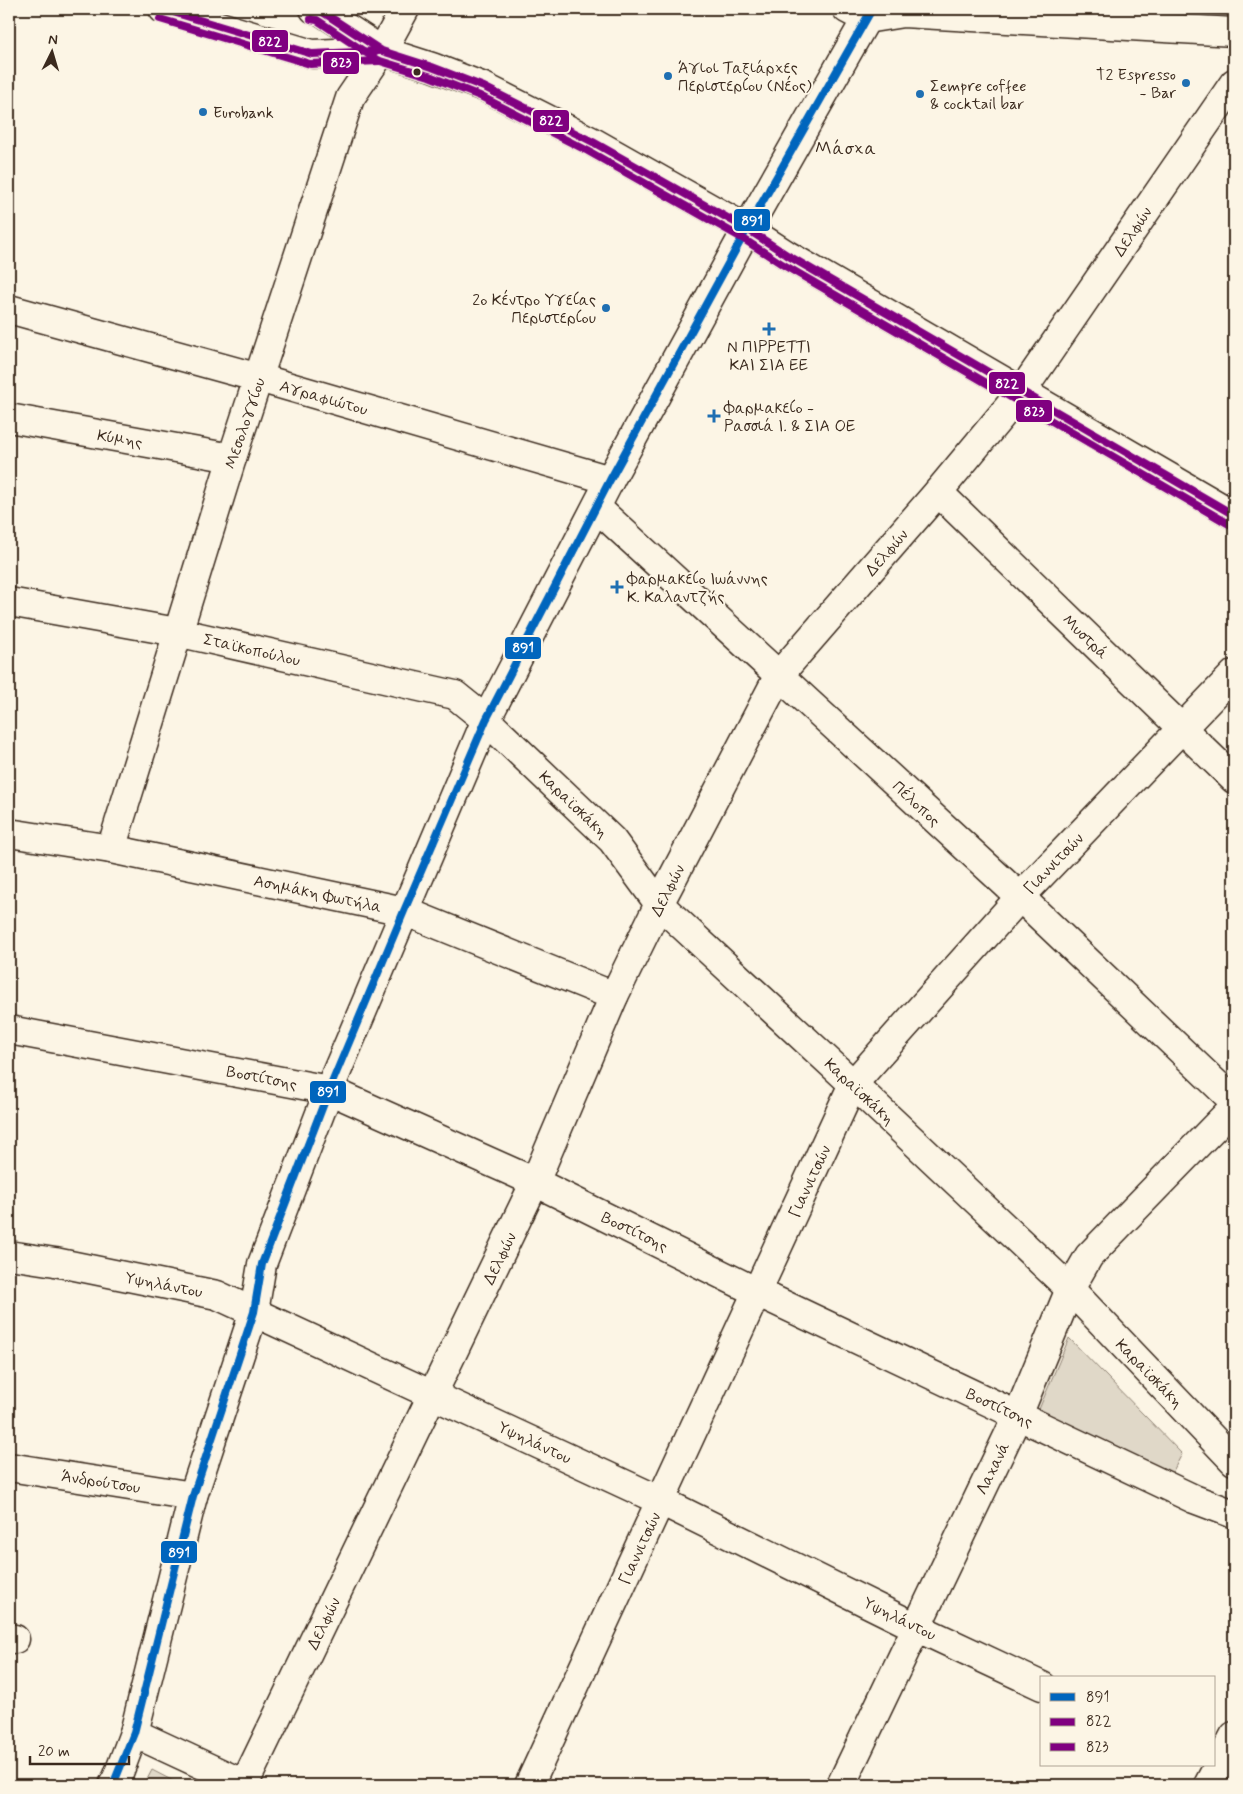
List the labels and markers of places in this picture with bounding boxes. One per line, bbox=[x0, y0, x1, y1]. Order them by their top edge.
place label: Άγιοι Ταξιάρχες Περιστερίου (Νέος) bbox=[678, 58, 812, 97]
place label: T2 Espresso - Bar bbox=[1096, 65, 1176, 104]
unlabelled marker bbox=[412, 67, 422, 77]
marker: Άγιοι Ταξιάρχες Περιστερίου (Νέος) bbox=[662, 70, 674, 82]
place label: Σempre coffee & cocktail bar bbox=[930, 76, 1026, 115]
marker: T2 Espresso - Bar bbox=[1180, 77, 1192, 89]
marker: Σempre coffee & cocktail bar bbox=[914, 88, 926, 100]
place label: Eurobank bbox=[213, 103, 274, 124]
marker: Eurobank bbox=[197, 106, 209, 118]
place label: 2ο Κέντρο Υγείας Περιστερίου bbox=[472, 289, 596, 329]
marker: 2ο Κέντρο Υγείας Περιστερίου bbox=[600, 302, 612, 314]
marker: Ν ΠΙΡΡΕΤΤΙ ΚΑΙ ΣΙΑ ΕΕ bbox=[763, 323, 775, 335]
place label: Ν ΠΙΡΡΕΤΤΙ ΚΑΙ ΣΙΑ ΕΕ bbox=[727, 337, 811, 376]
place label: Φαρμακείο - Ρασσιά Ι. & ΣΙΑ ΟΕ bbox=[723, 398, 856, 437]
marker: Φαρμακείο - Ρασσιά Ι. & ΣΙΑ ΟΕ bbox=[708, 410, 720, 422]
place label: Φαρμακείο Ιωάννης Κ. Καλαντζής bbox=[626, 569, 768, 608]
marker: Φαρμακείο Ιωάννης Κ. Καλαντζής bbox=[611, 581, 623, 593]

